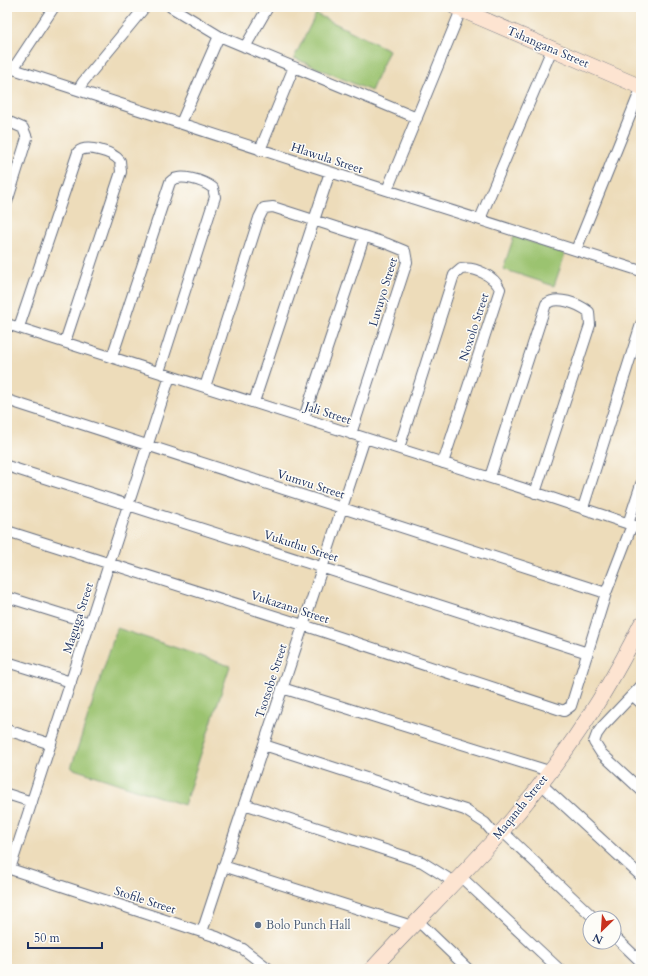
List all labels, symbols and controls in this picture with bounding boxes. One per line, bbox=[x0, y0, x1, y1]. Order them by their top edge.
street label: Tshangana Street bbox=[505, 23, 592, 72]
street label: Hlawula Street bbox=[289, 139, 365, 177]
street label: Luvuyo Street bbox=[365, 255, 401, 328]
street label: Noxolo Street bbox=[455, 291, 493, 363]
street label: Jali Street bbox=[301, 397, 353, 428]
street label: Vumvu Street bbox=[275, 466, 347, 503]
street label: Vukuthu Street bbox=[262, 526, 341, 566]
street label: Maguga Street bbox=[59, 580, 97, 656]
street label: Vukazana Street bbox=[249, 587, 332, 627]
street label: Tsotsobe Street bbox=[251, 641, 291, 720]
street label: Maqanda Street bbox=[489, 771, 551, 843]
street label: Stofile Street bbox=[112, 883, 178, 918]
north arrow bbox=[582, 910, 622, 950]
place label: Bolo Punch Hall bbox=[266, 917, 351, 933]
marker: Bolo Punch Hall bbox=[253, 920, 263, 930]
scale bar bbox=[28, 924, 102, 950]
text: 50 m bbox=[34, 930, 61, 946]
text: N bbox=[590, 930, 605, 947]

